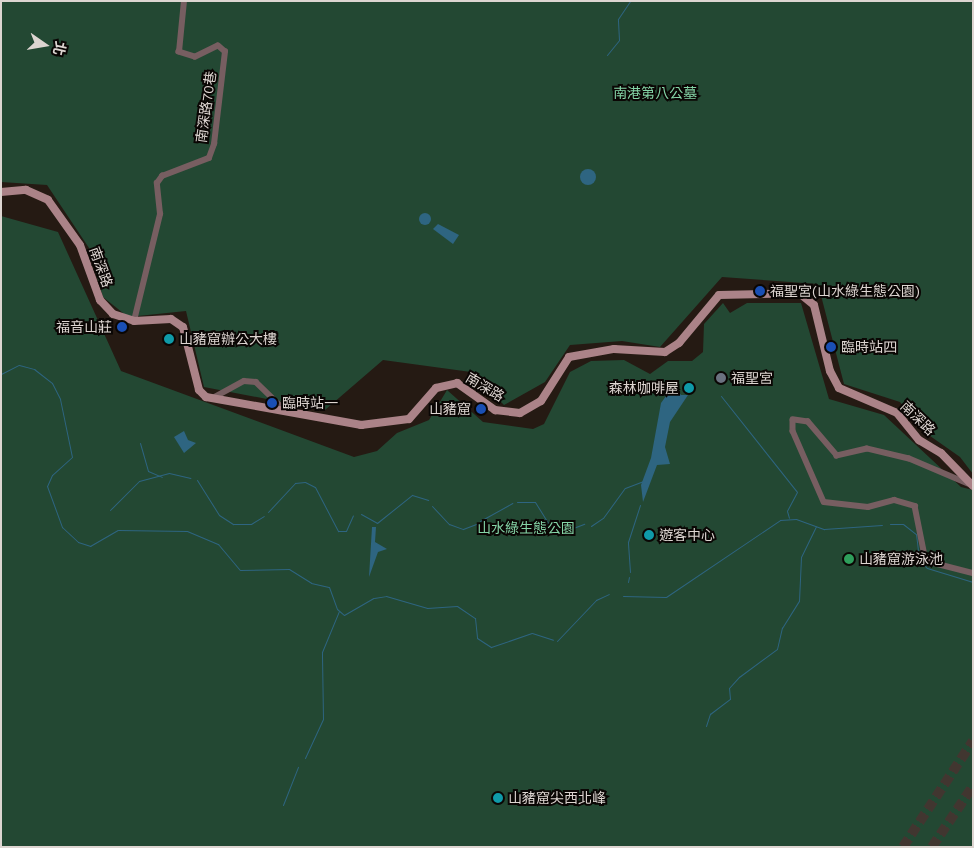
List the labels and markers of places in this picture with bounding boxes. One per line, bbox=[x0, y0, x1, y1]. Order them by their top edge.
place label: 福聖宮(山水綠生態公園) bbox=[770, 283, 920, 299]
marker: 福聖宮(山水綠生態公園) bbox=[754, 285, 766, 297]
place label: 福音山莊 bbox=[56, 319, 112, 335]
marker: 福音山莊 bbox=[116, 321, 128, 333]
place label: 山豬窟辦公大樓 bbox=[179, 331, 277, 347]
marker: 山豬窟辦公大樓 bbox=[163, 333, 175, 345]
place label: 臨時站四 bbox=[841, 339, 897, 355]
marker: 臨時站四 bbox=[825, 341, 837, 353]
place label: 福聖宮 bbox=[731, 370, 773, 386]
marker: 福聖宮 bbox=[715, 372, 727, 384]
place label: 森林咖啡屋 bbox=[609, 380, 679, 396]
marker: 森林咖啡屋 bbox=[683, 382, 695, 394]
place label: 臨時站一 bbox=[282, 395, 338, 411]
marker: 臨時站一 bbox=[266, 397, 278, 409]
place label: 山豬窟 bbox=[429, 401, 471, 417]
marker: 山豬窟 bbox=[475, 403, 487, 415]
place label: 遊客中心 bbox=[659, 527, 715, 543]
marker: 遊客中心 bbox=[643, 529, 655, 541]
place label: 山豬窟游泳池 bbox=[859, 551, 943, 567]
marker: 山豬窟游泳池 bbox=[843, 553, 855, 565]
place label: 山豬窟尖西北峰 bbox=[508, 790, 606, 806]
marker: 山豬窟尖西北峰 bbox=[492, 792, 504, 804]

